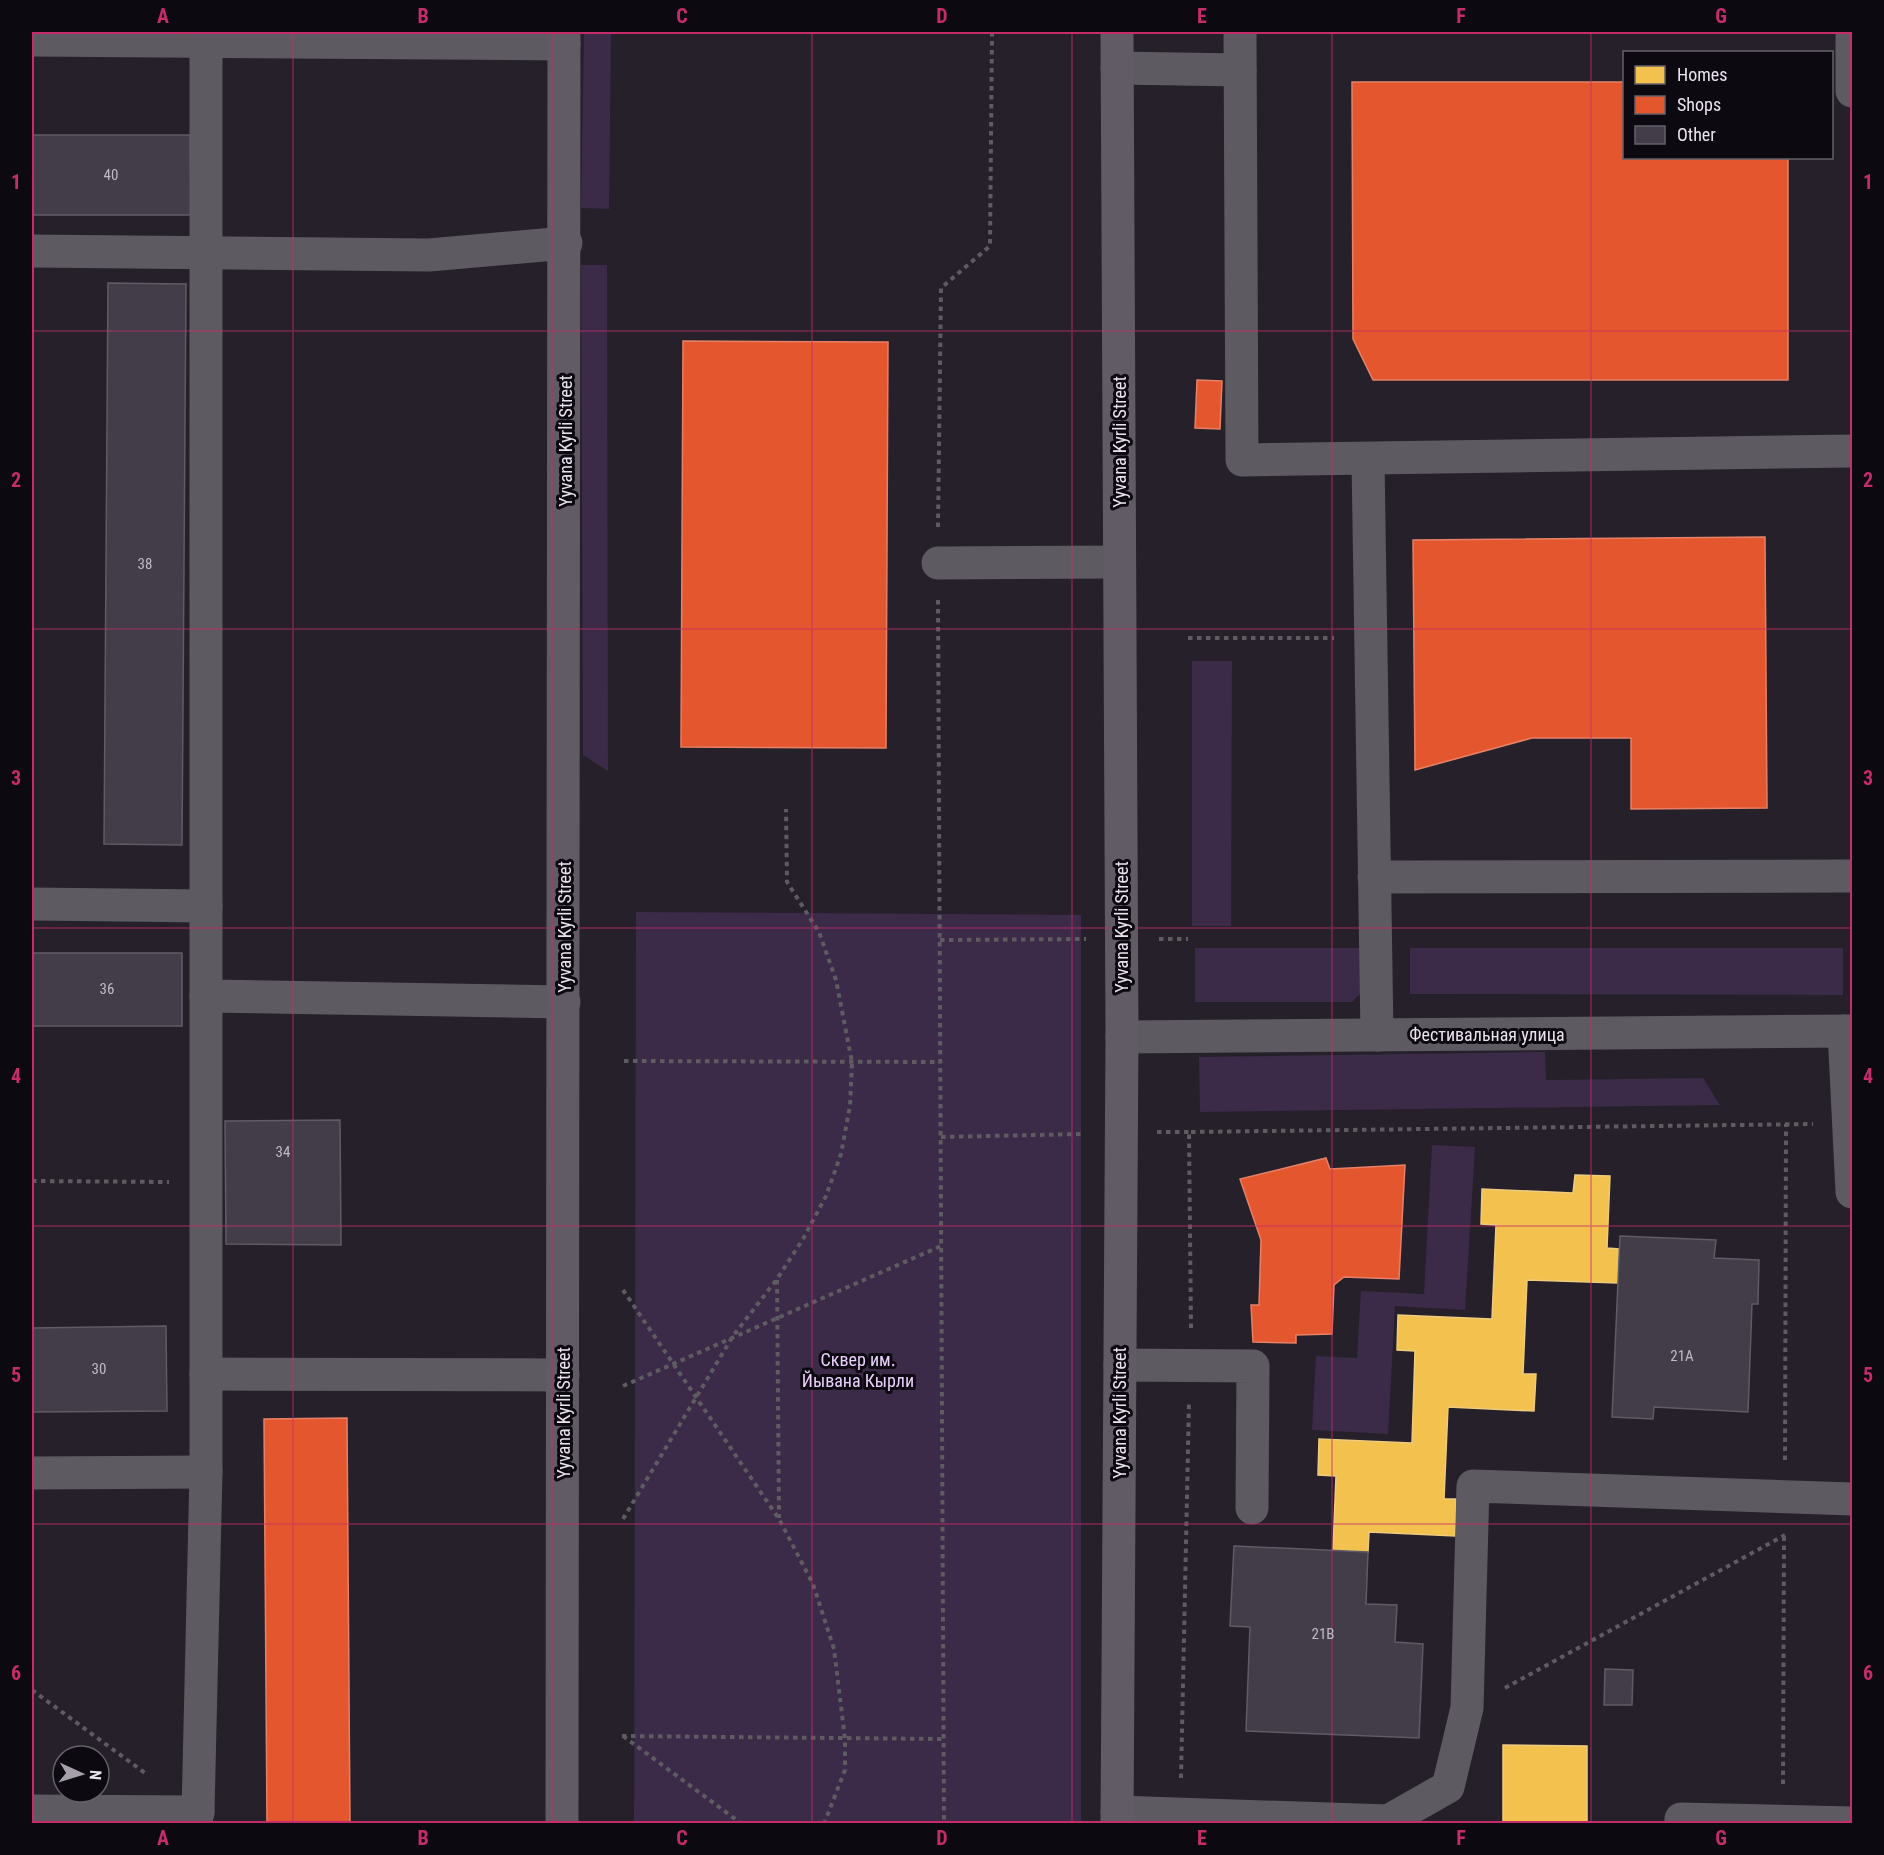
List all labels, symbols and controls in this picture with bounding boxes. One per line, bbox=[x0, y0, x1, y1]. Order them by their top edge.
text: A bbox=[157, 4, 169, 28]
text: B bbox=[417, 4, 429, 28]
text: C bbox=[676, 4, 688, 28]
text: D bbox=[936, 4, 948, 28]
text: E bbox=[1197, 4, 1207, 28]
text: F bbox=[1456, 4, 1466, 28]
text: G bbox=[1715, 4, 1727, 28]
legend bbox=[1623, 51, 1833, 159]
text: Homes bbox=[1677, 64, 1727, 85]
text: Shops bbox=[1677, 94, 1721, 115]
text: Other bbox=[1677, 124, 1716, 145]
house number: 40 bbox=[104, 166, 118, 184]
text: 1 bbox=[11, 170, 21, 194]
text: 1 bbox=[1863, 170, 1873, 194]
street label: Yyvana Kyrli Street bbox=[555, 375, 576, 507]
street label: Yyvana Kyrli Street bbox=[1109, 376, 1130, 508]
text: 2 bbox=[11, 468, 21, 492]
text: 2 bbox=[1863, 468, 1873, 492]
house number: 38 bbox=[138, 555, 152, 573]
text: 3 bbox=[11, 766, 21, 790]
text: 3 bbox=[1863, 766, 1873, 790]
street label: Yyvana Kyrli Street bbox=[554, 861, 575, 993]
street label: Yyvana Kyrli Street bbox=[1111, 861, 1132, 993]
house number: 36 bbox=[100, 980, 114, 998]
street label: Фестивальная улица bbox=[1409, 1024, 1565, 1045]
text: 4 bbox=[11, 1064, 21, 1088]
text: 4 bbox=[1863, 1064, 1873, 1088]
house number: 34 bbox=[276, 1143, 290, 1161]
street label: Yyvana Kyrli Street bbox=[553, 1347, 574, 1479]
street label: Yyvana Kyrli Street bbox=[1109, 1347, 1130, 1479]
house number: 21А bbox=[1670, 1347, 1694, 1365]
park label: Сквер им. Йывана Кырли bbox=[802, 1349, 914, 1391]
house number: 30 bbox=[92, 1360, 106, 1378]
text: 5 bbox=[11, 1363, 21, 1387]
text: 5 bbox=[1863, 1363, 1873, 1387]
house number: 21В bbox=[1312, 1625, 1335, 1643]
text: 6 bbox=[11, 1661, 21, 1685]
text: 6 bbox=[1863, 1661, 1873, 1685]
north arrow bbox=[51, 1744, 111, 1804]
text: N bbox=[86, 1769, 105, 1781]
text: A bbox=[157, 1826, 169, 1850]
text: B bbox=[417, 1826, 429, 1850]
text: C bbox=[676, 1826, 688, 1850]
text: D bbox=[936, 1826, 948, 1850]
text: E bbox=[1197, 1826, 1207, 1850]
text: F bbox=[1456, 1826, 1466, 1850]
text: G bbox=[1715, 1826, 1727, 1850]

